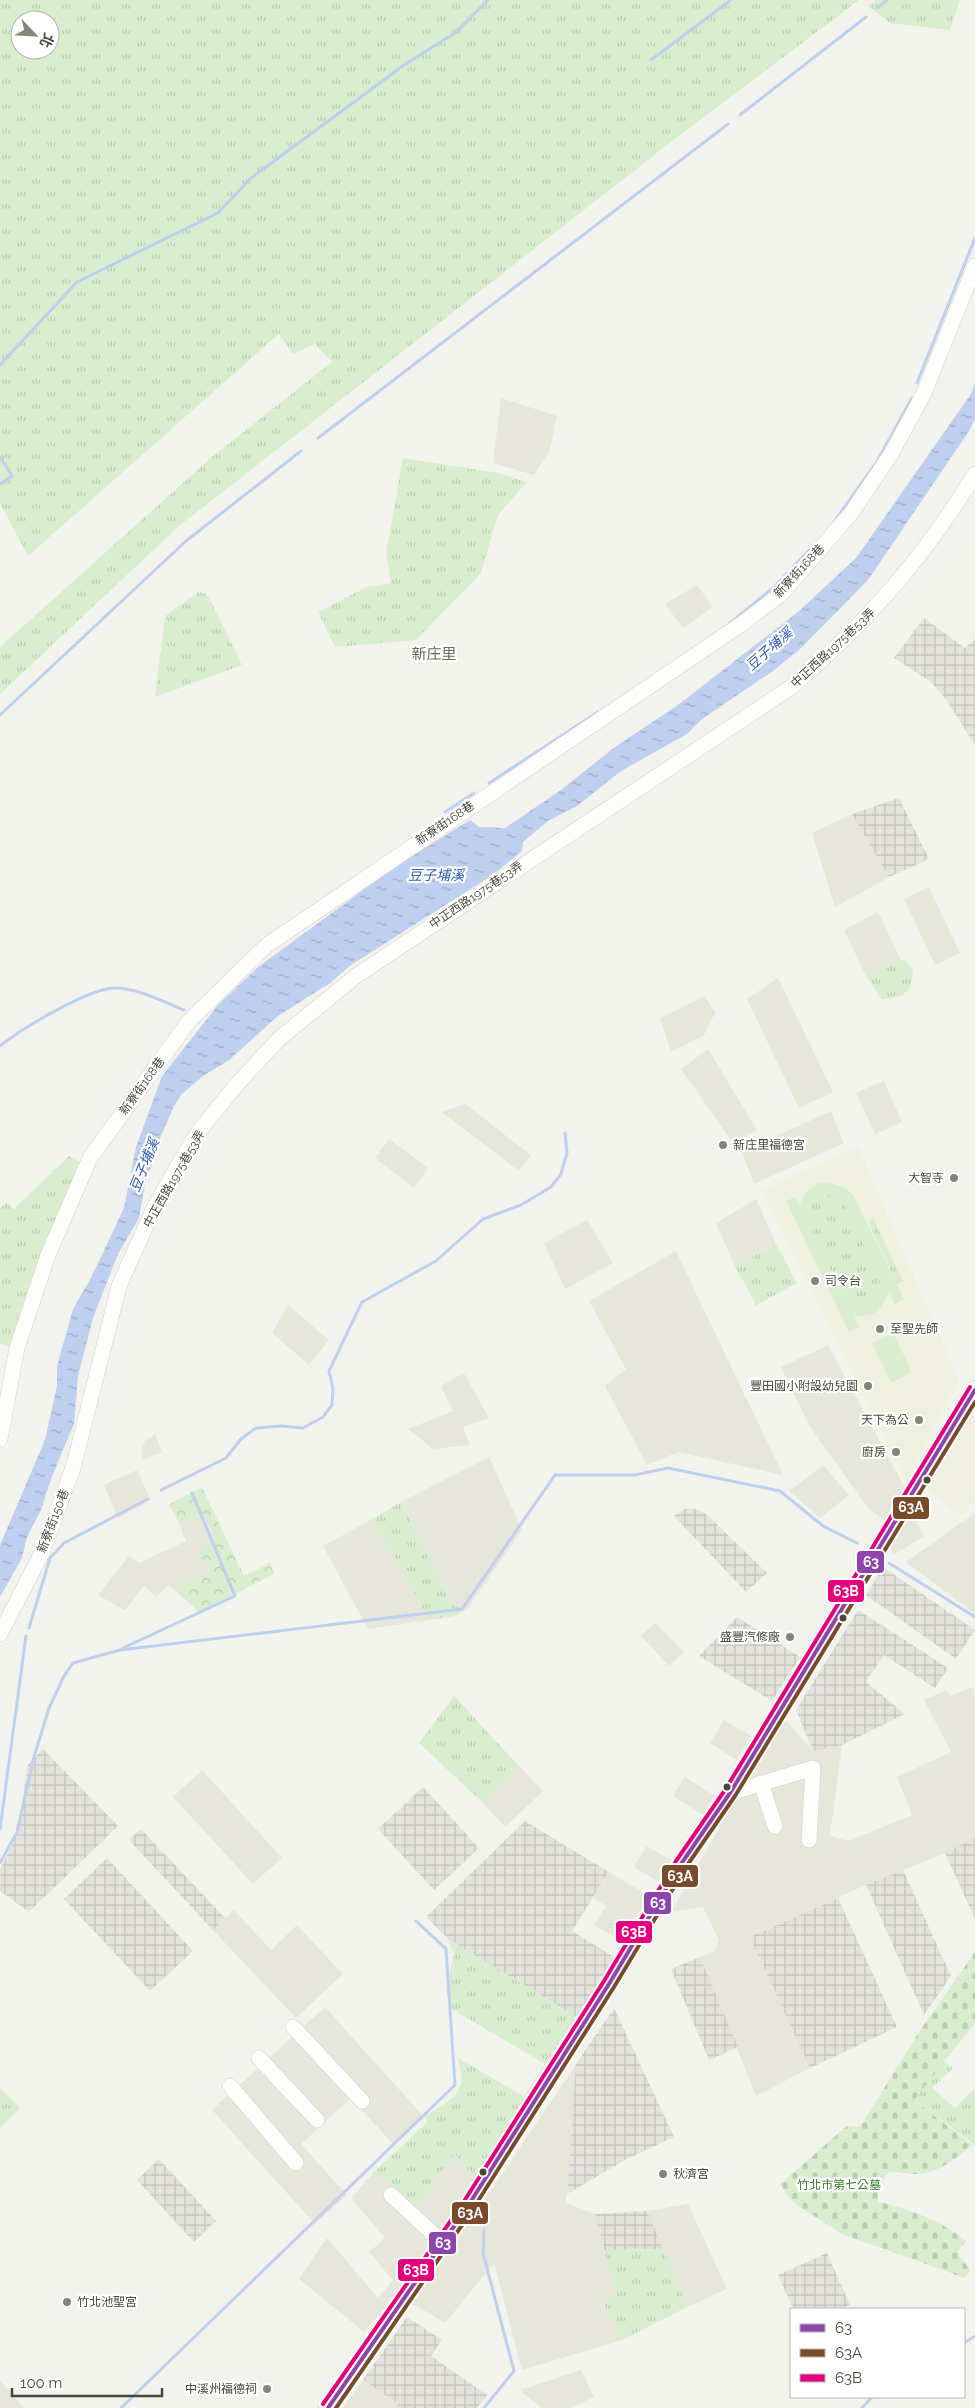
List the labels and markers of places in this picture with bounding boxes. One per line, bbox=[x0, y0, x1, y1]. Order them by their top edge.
place label: 新庄里福德宮 bbox=[733, 1138, 805, 1152]
marker: 新庄里福德宮 bbox=[717, 1139, 729, 1151]
place label: 大智寺 bbox=[908, 1171, 944, 1185]
marker: 大智寺 bbox=[948, 1172, 960, 1184]
place label: 司令台 bbox=[825, 1274, 861, 1288]
marker: 司令台 bbox=[809, 1275, 821, 1287]
place label: 至聖先師 bbox=[890, 1322, 938, 1336]
marker: 至聖先師 bbox=[874, 1323, 886, 1335]
place label: 豐田國小附設幼兒園 bbox=[750, 1379, 858, 1393]
marker: 豐田國小附設幼兒園 bbox=[862, 1380, 874, 1392]
place label: 天下為公 bbox=[861, 1413, 909, 1427]
marker: 天下為公 bbox=[913, 1414, 925, 1426]
place label: 廚房 bbox=[862, 1445, 886, 1459]
marker: 廚房 bbox=[890, 1446, 902, 1458]
unlabelled marker bbox=[922, 1475, 932, 1485]
unlabelled marker bbox=[838, 1613, 848, 1623]
place label: 盛豐汽修廠 bbox=[720, 1630, 780, 1644]
marker: 盛豐汽修廠 bbox=[784, 1631, 796, 1643]
unlabelled marker bbox=[722, 1782, 732, 1792]
unlabelled marker bbox=[478, 2167, 488, 2177]
place label: 秋濟宮 bbox=[673, 2167, 709, 2181]
marker: 秋濟宮 bbox=[657, 2168, 669, 2180]
place label: 竹北池聖宮 bbox=[77, 2295, 137, 2309]
marker: 竹北池聖宮 bbox=[61, 2296, 73, 2308]
place label: 中溪州福德祠 bbox=[185, 2382, 257, 2396]
marker: 中溪州福德祠 bbox=[261, 2383, 273, 2395]

